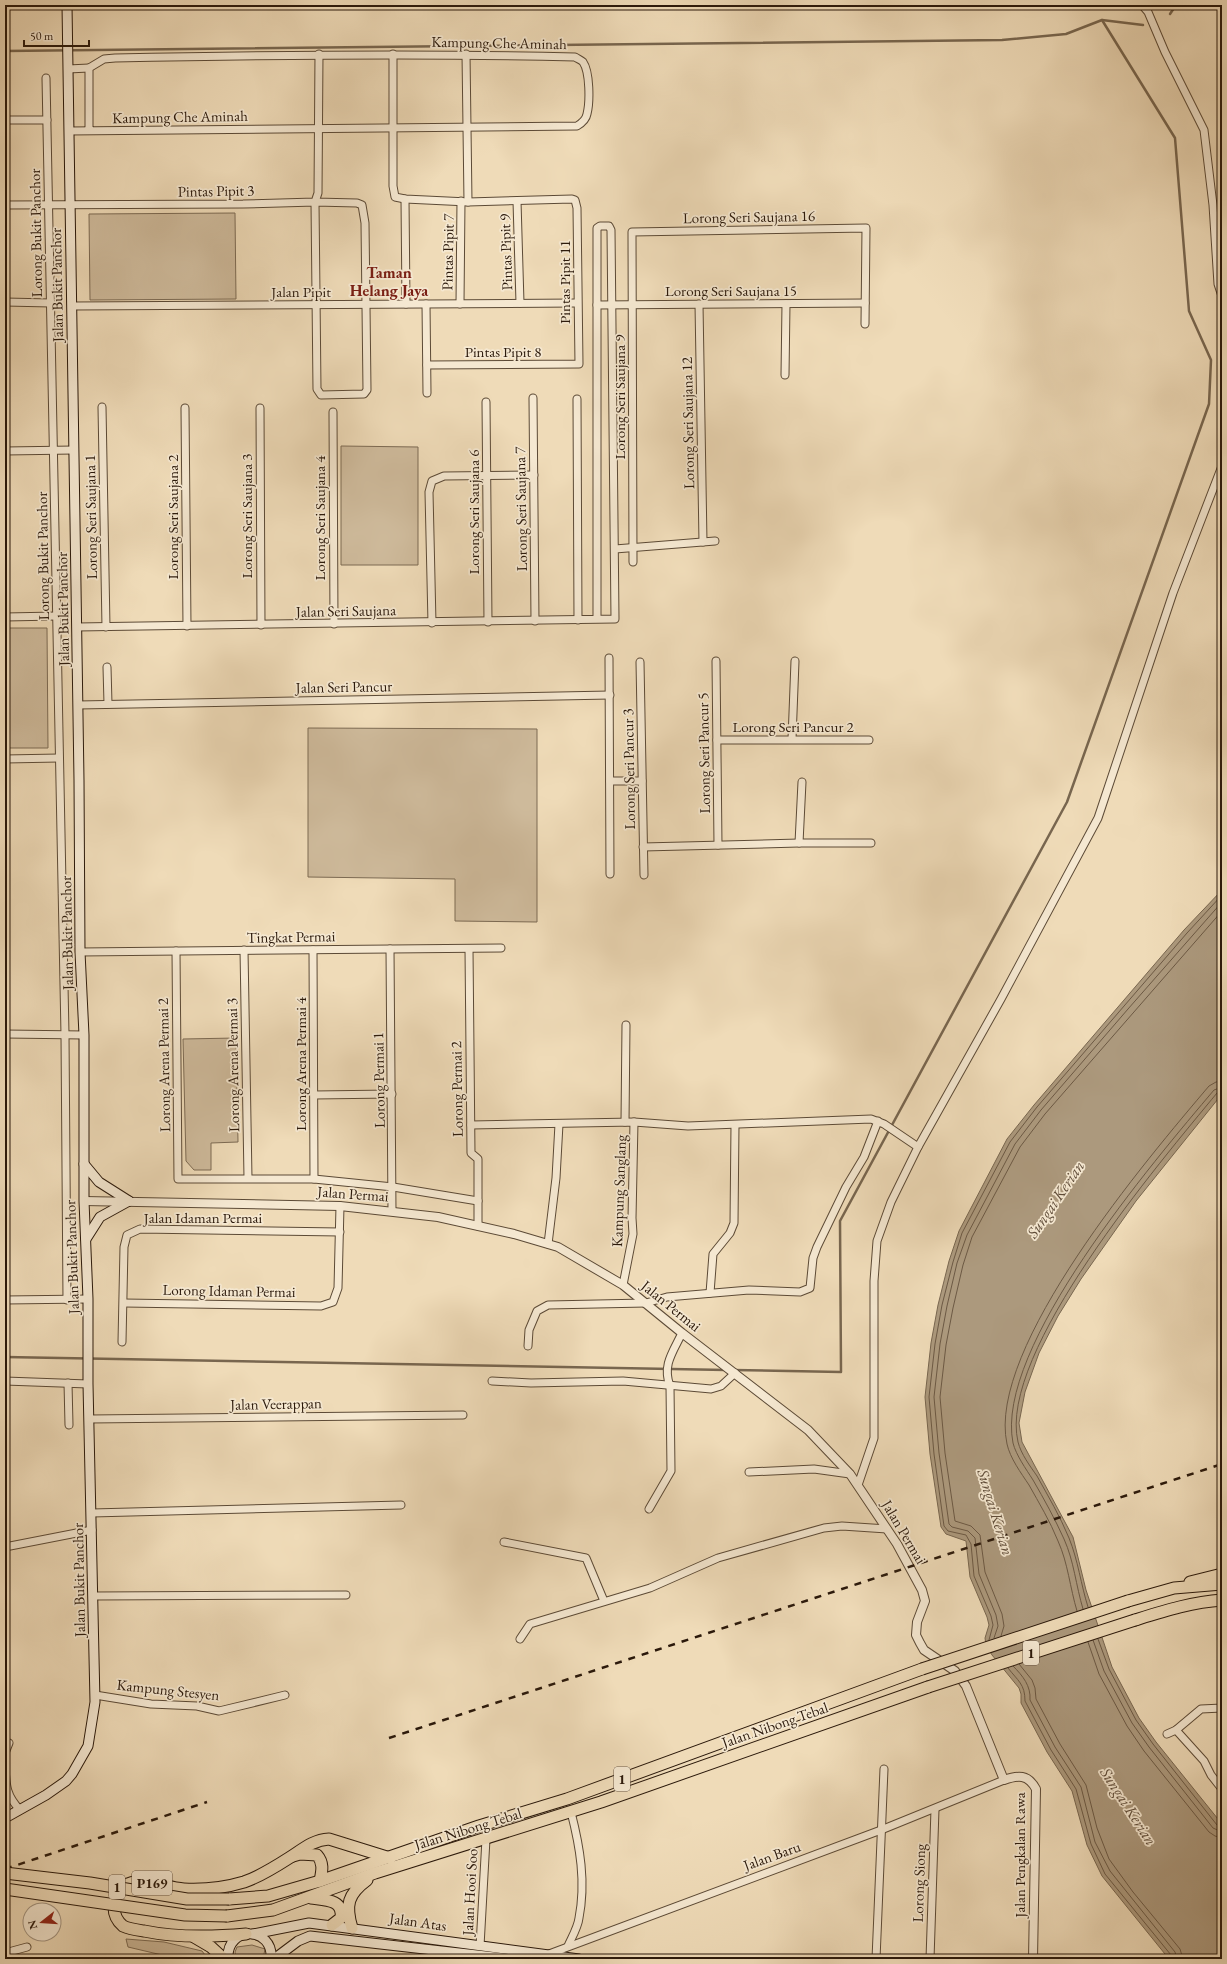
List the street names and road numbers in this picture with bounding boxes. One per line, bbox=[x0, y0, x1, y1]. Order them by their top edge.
street label: Kampung Che Aminah bbox=[431, 32, 567, 53]
street label: Kampung Che Aminah bbox=[112, 106, 248, 127]
street label: Lorong Bukit Panchor bbox=[25, 168, 46, 298]
street label: Pintas Pipit 3 bbox=[177, 180, 255, 201]
street label: Lorong Seri Saujana 16 bbox=[683, 206, 815, 227]
street label: Pintas Pipit 7 bbox=[437, 213, 458, 291]
street label: Pintas Pipit 9 bbox=[495, 213, 516, 291]
street label: Jalan Bukit Panchor bbox=[46, 228, 67, 344]
street label: Pintas Pipit 11 bbox=[555, 240, 574, 324]
street label: Lorong Seri Saujana 15 bbox=[665, 281, 797, 300]
street label: Jalan Pipit bbox=[269, 282, 331, 301]
street label: Lorong Seri Saujana 9 bbox=[610, 335, 629, 459]
street label: Pintas Pipit 8 bbox=[465, 342, 541, 361]
street label: Lorong Seri Saujana 12 bbox=[677, 356, 698, 489]
street label: Lorong Seri Saujana 7 bbox=[510, 446, 531, 572]
street label: Lorong Seri Saujana 6 bbox=[464, 450, 483, 574]
street label: Lorong Seri Saujana 1 bbox=[80, 454, 101, 580]
street label: Lorong Seri Saujana 2 bbox=[163, 454, 182, 579]
street label: Lorong Seri Saujana 3 bbox=[237, 454, 256, 578]
street label: Lorong Seri Saujana 4 bbox=[310, 455, 329, 580]
street label: Lorong Bukit Panchor bbox=[32, 491, 53, 621]
street label: Jalan Bukit Panchor bbox=[52, 552, 73, 668]
street label: Jalan Seri Saujana bbox=[294, 600, 396, 621]
street label: Jalan Seri Pancur bbox=[294, 676, 392, 697]
street label: Lorong Seri Pancur 5 bbox=[693, 692, 714, 814]
street label: Lorong Seri Pancur 3 bbox=[618, 708, 639, 830]
street label: Lorong Seri Pancur 2 bbox=[732, 717, 854, 736]
street label: Jalan Bukit Panchor bbox=[56, 876, 77, 992]
street label: Tingkat Permai bbox=[247, 926, 336, 947]
street label: Lorong Arena Permai 4 bbox=[291, 996, 310, 1131]
street label: Lorong Arena Permai 2 bbox=[153, 997, 174, 1132]
street label: Lorong Arena Permai 3 bbox=[222, 998, 243, 1132]
street label: Lorong Permai 1 bbox=[368, 1032, 389, 1128]
street label: Lorong Permai 2 bbox=[446, 1040, 467, 1137]
street label: Kampung Sanglang bbox=[607, 1134, 630, 1248]
street label: Jalan Permai bbox=[315, 1181, 390, 1205]
street label: Jalan Bukit Panchor bbox=[60, 1200, 83, 1317]
street label: Jalan Idaman Permai bbox=[142, 1208, 263, 1227]
street label: Jalan Permai bbox=[636, 1275, 705, 1336]
street label: Lorong Idaman Permai bbox=[162, 1280, 296, 1301]
street label: Jalan Veerappan bbox=[228, 1393, 322, 1414]
street label: Jalan Permai bbox=[877, 1495, 931, 1567]
street label: Jalan Bukit Panchor bbox=[68, 1523, 89, 1639]
road number: 1 bbox=[1023, 1641, 1039, 1665]
street label: Kampung Stesyen bbox=[116, 1675, 220, 1704]
street label: Jalan Nibong Tebal bbox=[717, 1697, 831, 1752]
road number: 1 bbox=[614, 1767, 630, 1791]
street label: Jalan Pengkalan Rawa bbox=[1010, 1792, 1029, 1920]
street label: Jalan Nibong Tebal bbox=[410, 1803, 524, 1854]
street label: Jalan Baru bbox=[739, 1836, 803, 1875]
street label: Lorong Siong bbox=[908, 1843, 929, 1923]
street label: Jalan Hooi Soo bbox=[458, 1848, 481, 1938]
road number: P169 bbox=[132, 1871, 172, 1895]
road number: 1 bbox=[109, 1875, 125, 1899]
street label: Jalan Atas bbox=[386, 1908, 448, 1935]

